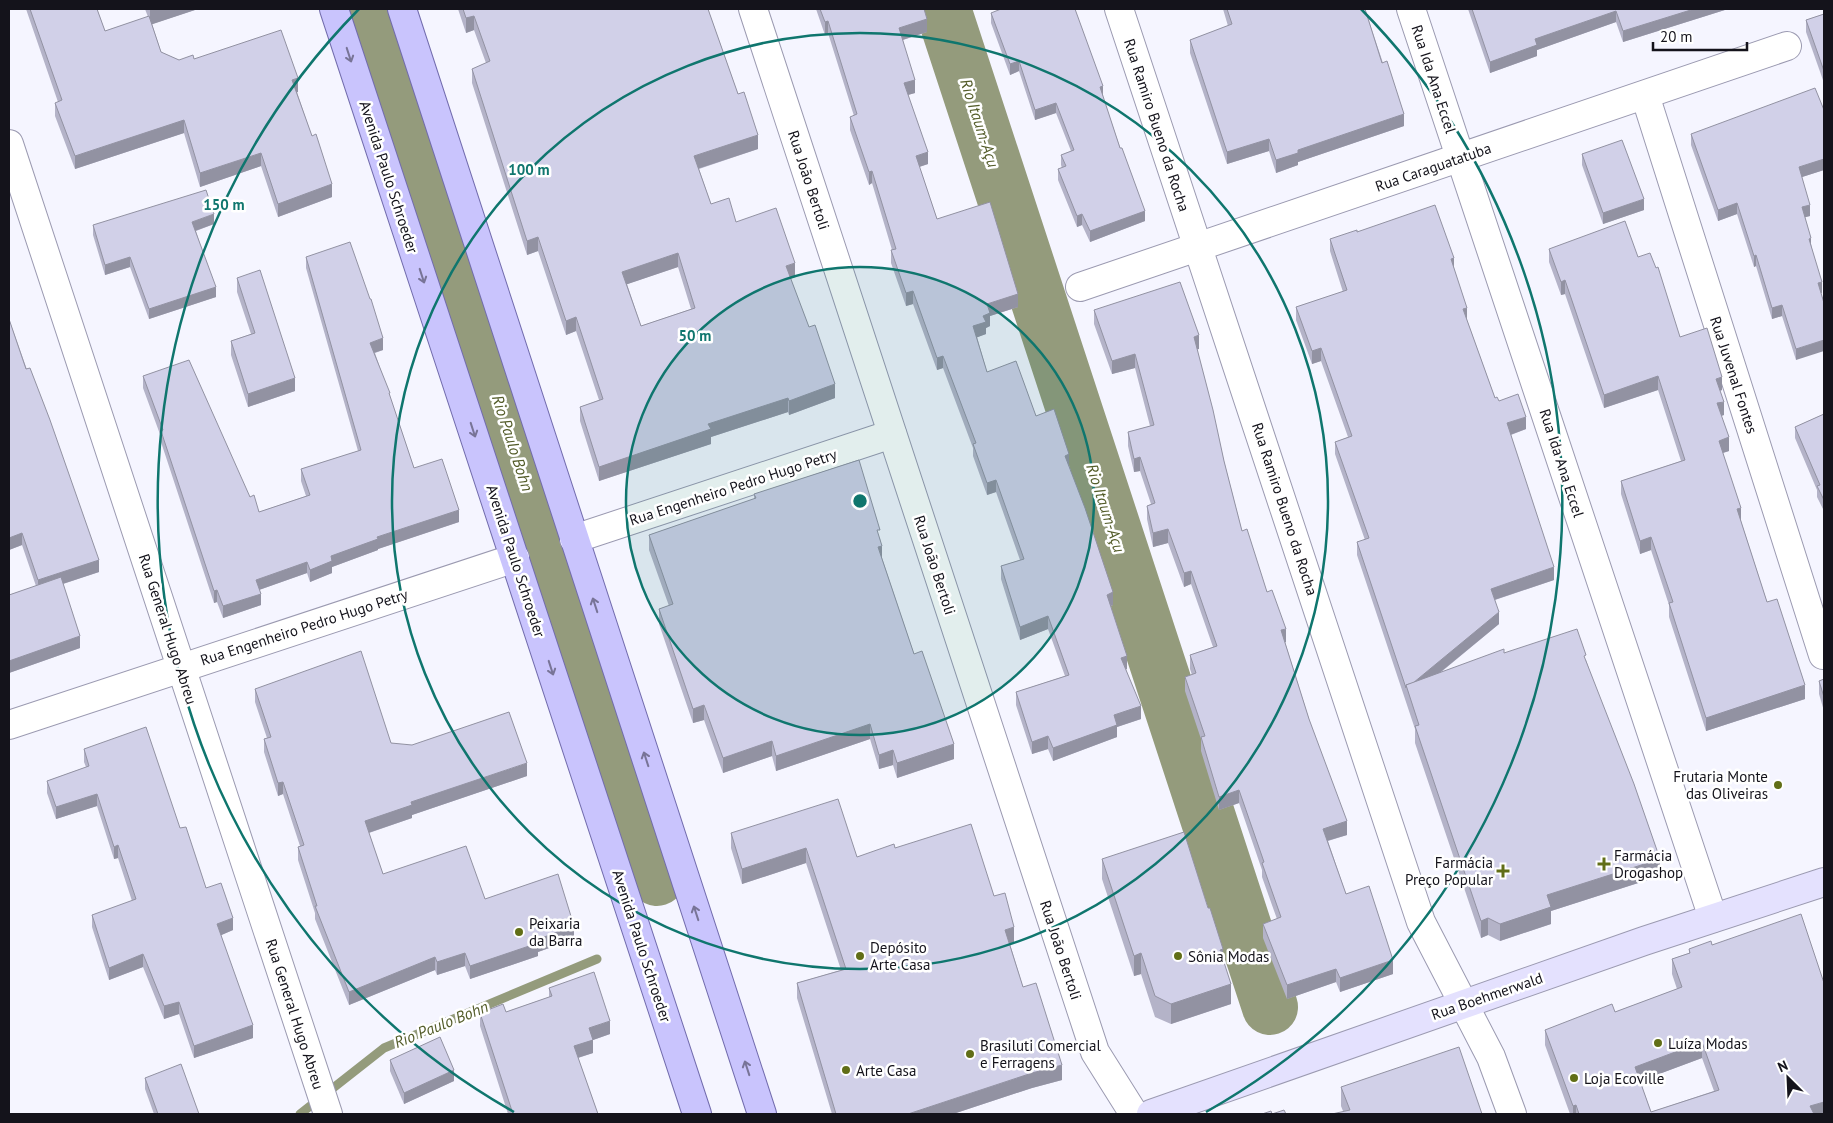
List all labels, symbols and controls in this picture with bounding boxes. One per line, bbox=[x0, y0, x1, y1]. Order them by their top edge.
scale bar bbox=[1653, 20, 1747, 52]
street label: Rua Ida Ana Eccel bbox=[1408, 22, 1461, 136]
text: 20 m bbox=[1660, 27, 1693, 46]
street label: Rua Ramiro Bueno da Rocha bbox=[1120, 36, 1194, 214]
one-way arrow bbox=[345, 47, 355, 63]
water label: Rio Itaum-Açu bbox=[956, 76, 1004, 170]
street label: Avenida Paulo Schroeder bbox=[355, 98, 423, 256]
street label: Rua João Bertoli bbox=[784, 128, 834, 232]
street label: Rua Caraguatatuba bbox=[1373, 138, 1493, 196]
text: 100 m bbox=[508, 160, 550, 179]
text: 150 m bbox=[203, 195, 245, 214]
one-way arrow bbox=[418, 268, 427, 283]
street label: Rua Juvenal Fontes bbox=[1706, 314, 1762, 436]
text: 50 m bbox=[679, 326, 711, 345]
water label: Rio Paulo Bohn bbox=[488, 392, 538, 494]
street label: Rua Ida Ana Eccel bbox=[1536, 406, 1589, 520]
street label: Rua Ramiro Bueno da Rocha bbox=[1248, 420, 1322, 598]
one-way arrow bbox=[468, 422, 478, 438]
street label: Rua Engenheiro Pedro Hugo Petry bbox=[627, 444, 839, 530]
water label: Rio Itaum-Açu bbox=[1082, 461, 1130, 555]
street label: Avenida Paulo Schroeder bbox=[482, 482, 550, 640]
centre of rings bbox=[851, 492, 869, 510]
street label: Rua João Bertoli bbox=[910, 513, 960, 617]
street label: Rua General Hugo Abreu bbox=[135, 551, 201, 707]
street label: Rua Engenheiro Pedro Hugo Petry bbox=[198, 584, 410, 670]
one-way arrow bbox=[590, 597, 600, 613]
one-way arrow bbox=[546, 660, 556, 676]
one-way arrow bbox=[641, 752, 650, 767]
place label: Frutaria Monte das Oliveiras bbox=[1673, 767, 1768, 803]
marker: Frutaria Monte das Oliveiras bbox=[1772, 779, 1784, 791]
place label: Farmácia Drogashop bbox=[1614, 846, 1683, 882]
place label: Farmácia Preço Popular bbox=[1405, 853, 1493, 889]
marker: Farmácia Drogashop bbox=[1598, 858, 1610, 870]
marker: Farmácia Preço Popular bbox=[1497, 865, 1509, 877]
street label: Avenida Paulo Schroeder bbox=[608, 867, 676, 1025]
street label: Rua João Bertoli bbox=[1036, 898, 1086, 1002]
one-way arrow bbox=[691, 906, 701, 922]
place label: Peixaria da Barra bbox=[529, 914, 582, 950]
marker: Peixaria da Barra bbox=[513, 926, 525, 938]
street label: Rua General Hugo Abreu bbox=[262, 936, 328, 1092]
place label: Depósito Arte Casa bbox=[870, 938, 930, 974]
place label: Sônia Modas bbox=[1188, 947, 1269, 966]
marker: Depósito Arte Casa bbox=[854, 950, 866, 962]
marker: Sônia Modas bbox=[1172, 950, 1184, 962]
street label: Rua Boehmerwald bbox=[1429, 968, 1545, 1024]
water label: Rio Paulo Bohn bbox=[391, 996, 491, 1052]
place label: Luíza Modas bbox=[1668, 1034, 1747, 1053]
place label: Brasiluti Comercial e Ferragens bbox=[980, 1036, 1101, 1072]
marker: Luíza Modas bbox=[1652, 1037, 1664, 1049]
marker: Brasiluti Comercial e Ferragens bbox=[964, 1048, 976, 1060]
north arrow bbox=[1763, 1053, 1813, 1103]
text: N bbox=[1775, 1056, 1791, 1076]
one-way arrow bbox=[742, 1061, 751, 1076]
place label: Arte Casa bbox=[856, 1061, 916, 1080]
marker: Arte Casa bbox=[840, 1064, 852, 1076]
place label: Loja Ecoville bbox=[1584, 1069, 1664, 1088]
marker: Loja Ecoville bbox=[1568, 1072, 1580, 1084]

